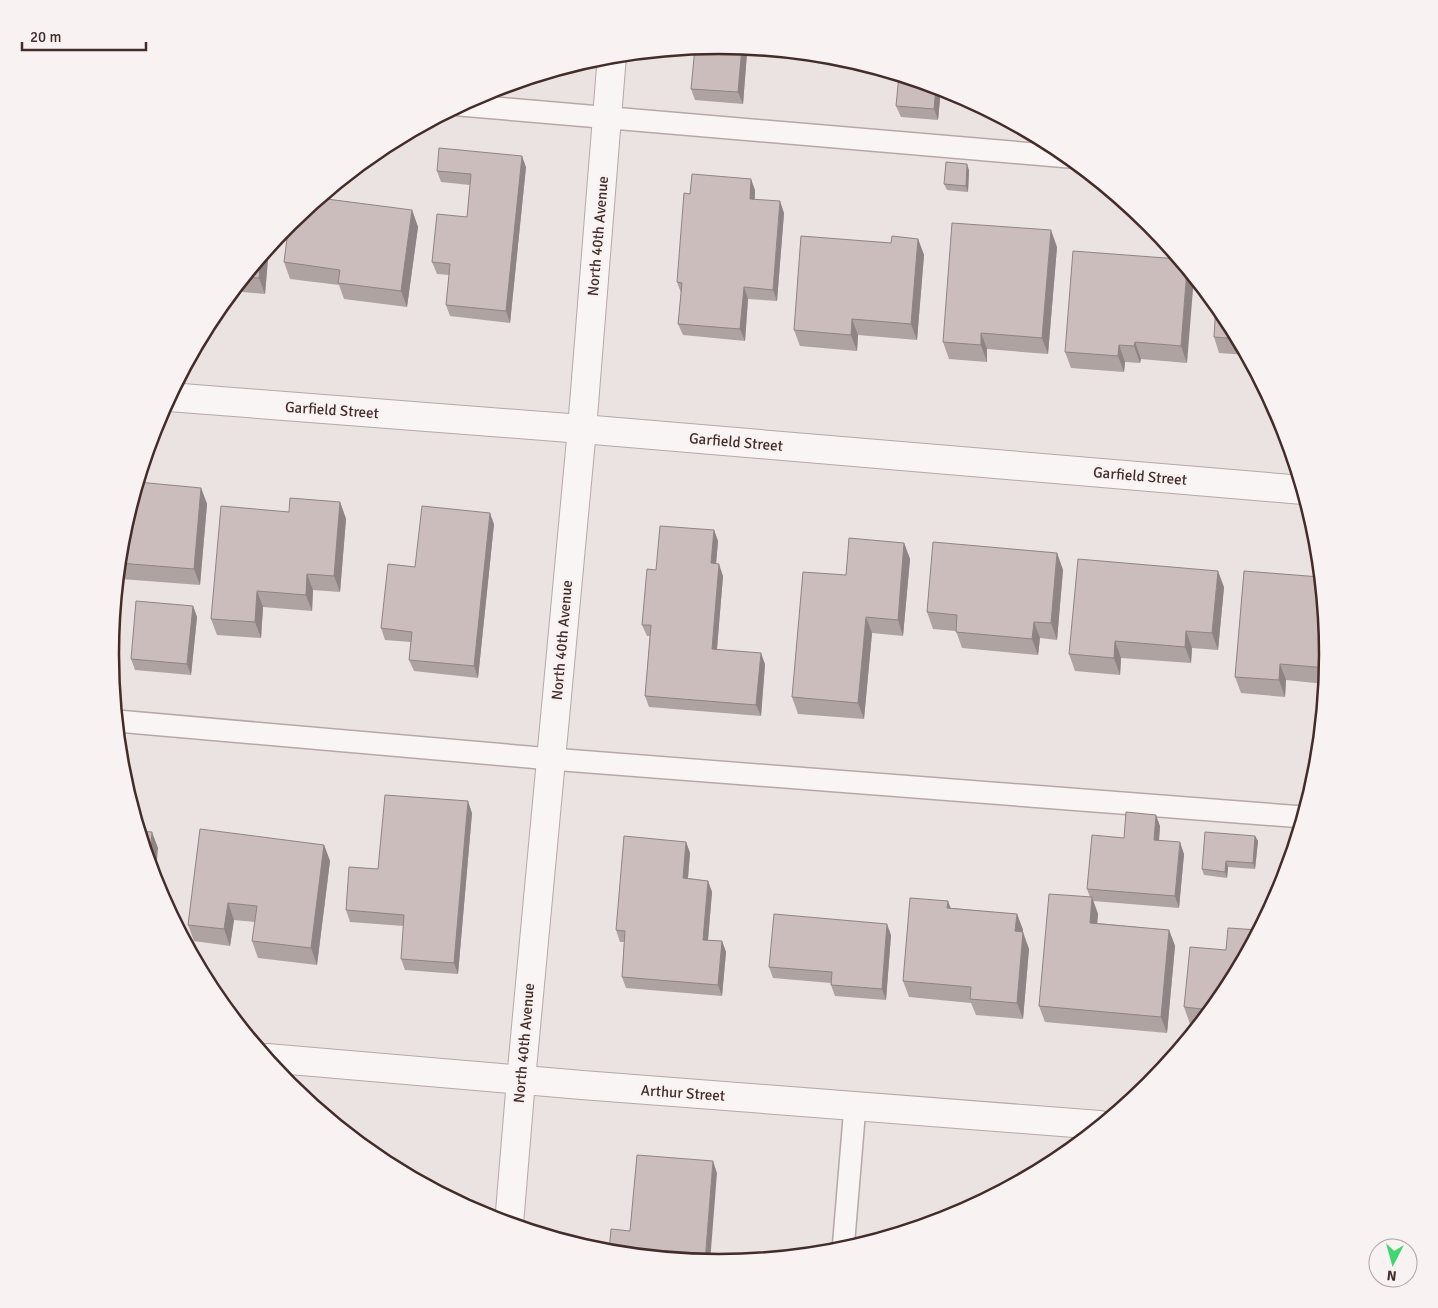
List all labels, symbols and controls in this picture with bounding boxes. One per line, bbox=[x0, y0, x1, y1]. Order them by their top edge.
scale bar bbox=[22, 20, 146, 52]
text: 20 m bbox=[30, 28, 61, 46]
street label: North 40th Avenue bbox=[584, 175, 612, 297]
street label: Garfield Street bbox=[284, 398, 380, 422]
street label: Garfield Street bbox=[688, 429, 784, 455]
street label: Garfield Street bbox=[1092, 463, 1188, 489]
street label: North 40th Avenue bbox=[548, 579, 576, 701]
street label: North 40th Avenue bbox=[510, 982, 538, 1104]
street label: Arthur Street bbox=[640, 1081, 726, 1105]
north arrow bbox=[1368, 1238, 1418, 1288]
text: N bbox=[1386, 1266, 1397, 1284]

